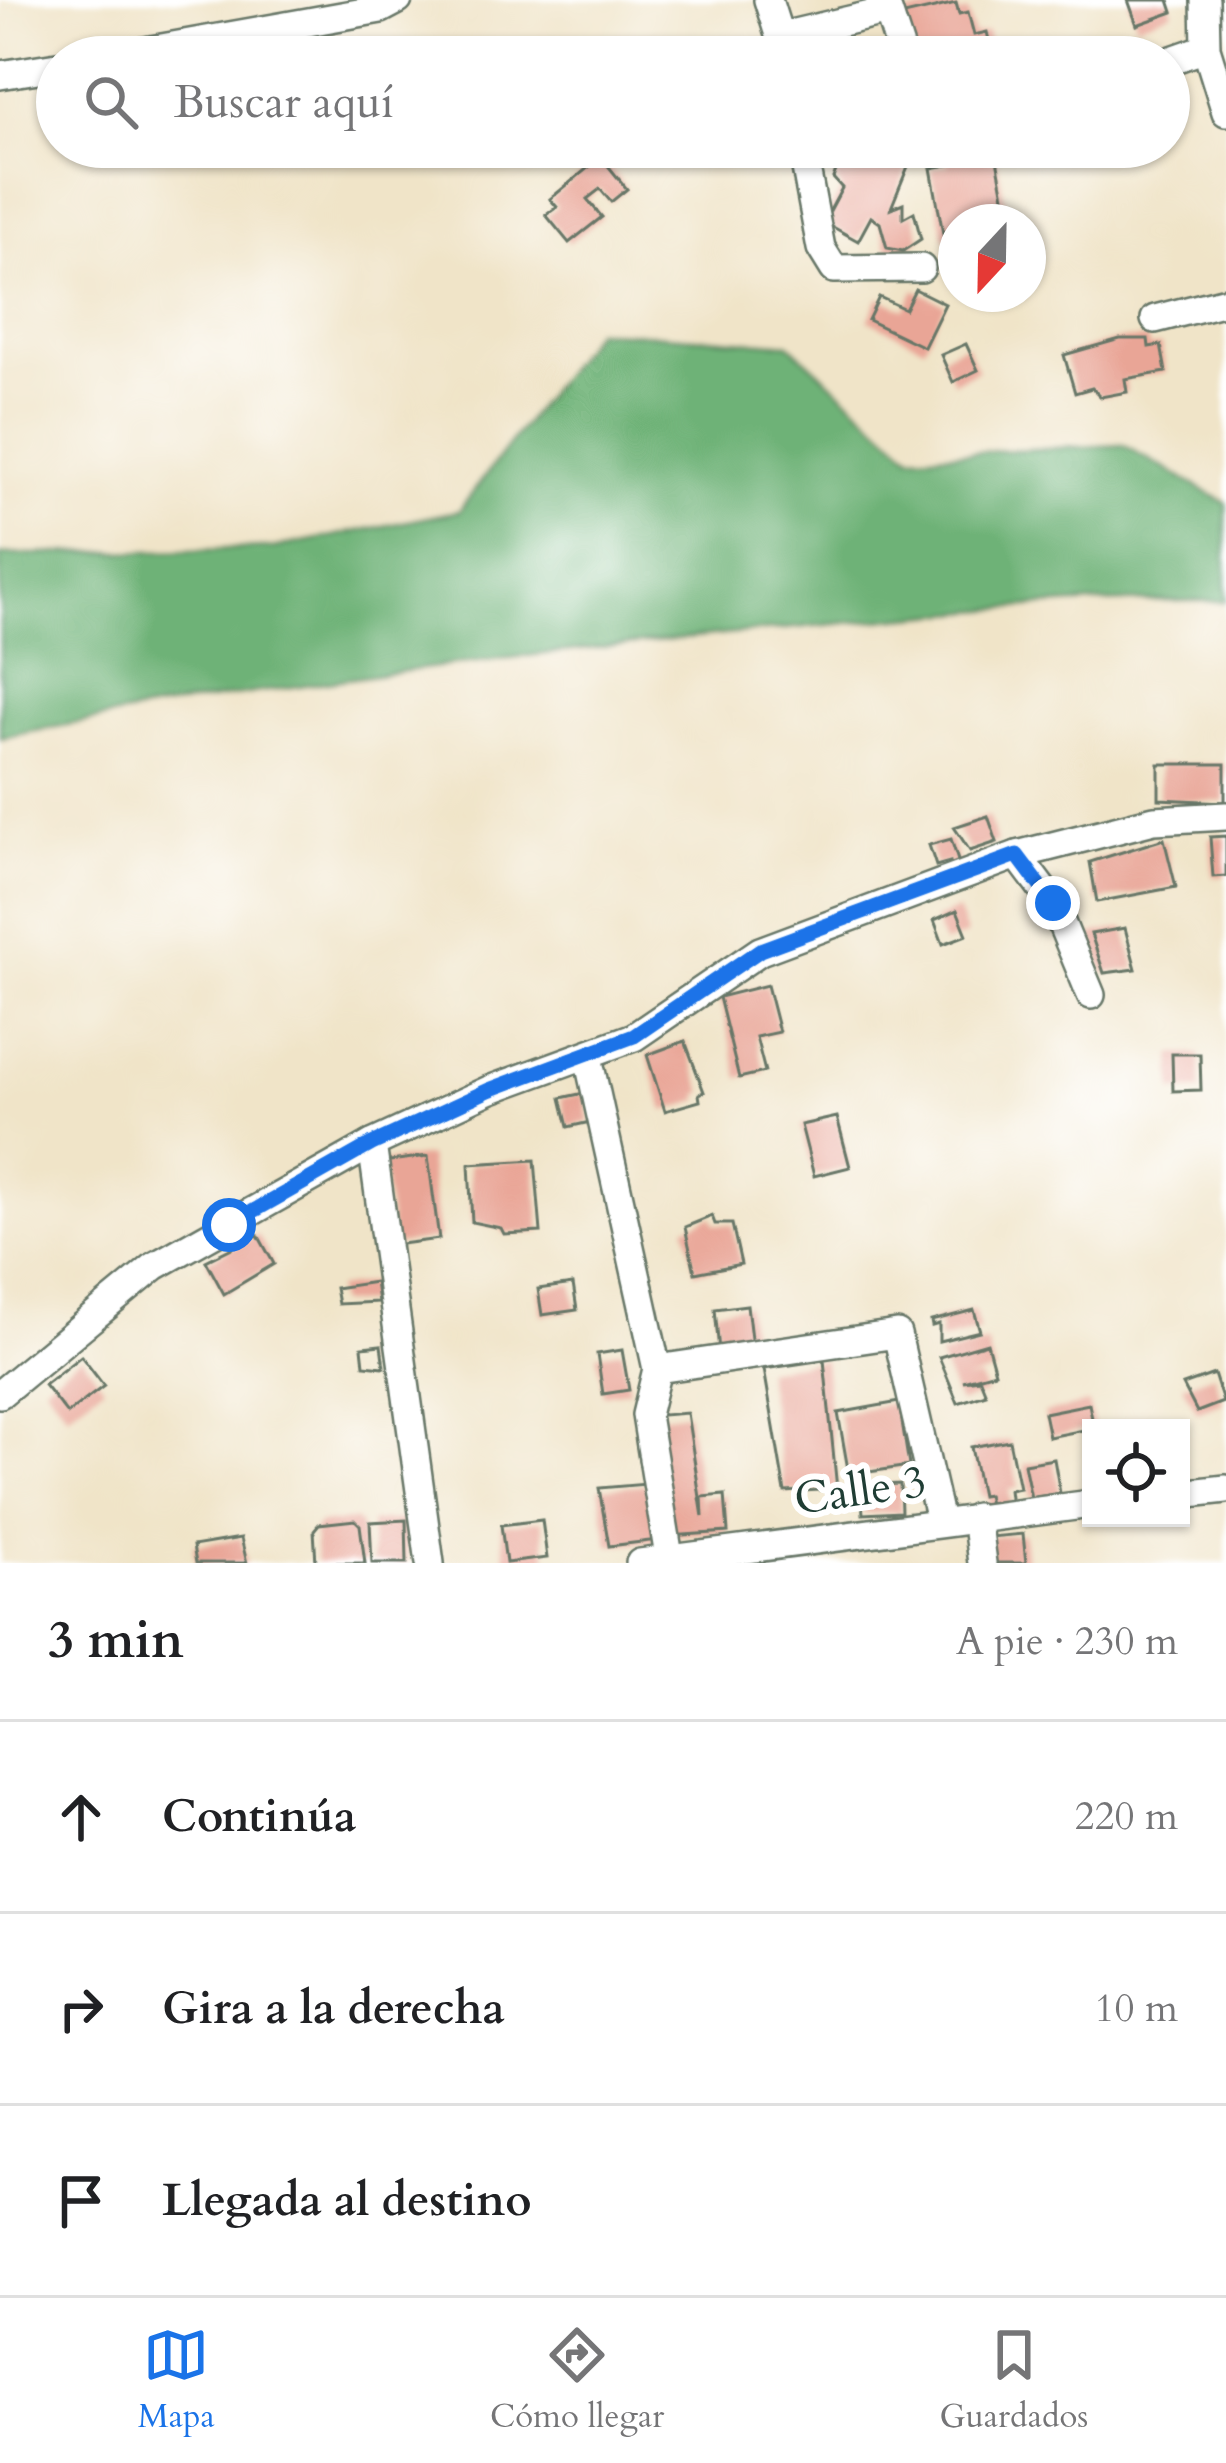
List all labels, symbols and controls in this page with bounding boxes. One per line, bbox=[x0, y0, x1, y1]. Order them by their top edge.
search box bbox=[36, 36, 1190, 168]
icon: search bbox=[78, 69, 144, 135]
text: Buscar aquí bbox=[174, 72, 394, 133]
north arrow bbox=[938, 204, 1046, 312]
route end bbox=[1026, 876, 1080, 930]
route start bbox=[202, 1198, 256, 1252]
map controls bbox=[1082, 1419, 1190, 1527]
button: locate bbox=[1082, 1419, 1190, 1527]
street label: Calle 3 bbox=[790, 1451, 930, 1530]
text: 3 min bbox=[48, 1606, 184, 1676]
text: A pie · 230 m bbox=[956, 1615, 1178, 1668]
icon: ahead bbox=[48, 1784, 114, 1850]
text: Continúa bbox=[162, 1786, 356, 1847]
text: 220 m bbox=[1075, 1790, 1178, 1843]
icon: right bbox=[48, 1976, 114, 2042]
text: Gira a la derecha bbox=[162, 1978, 505, 2039]
text: 10 m bbox=[1095, 1982, 1178, 2035]
icon: arrive bbox=[48, 2168, 114, 2234]
text: Llegada al destino bbox=[162, 2170, 532, 2231]
tab: Mapa bbox=[138, 2322, 215, 2439]
tab: Cómo llegar bbox=[490, 2322, 664, 2439]
tab: Guardados bbox=[940, 2322, 1088, 2439]

